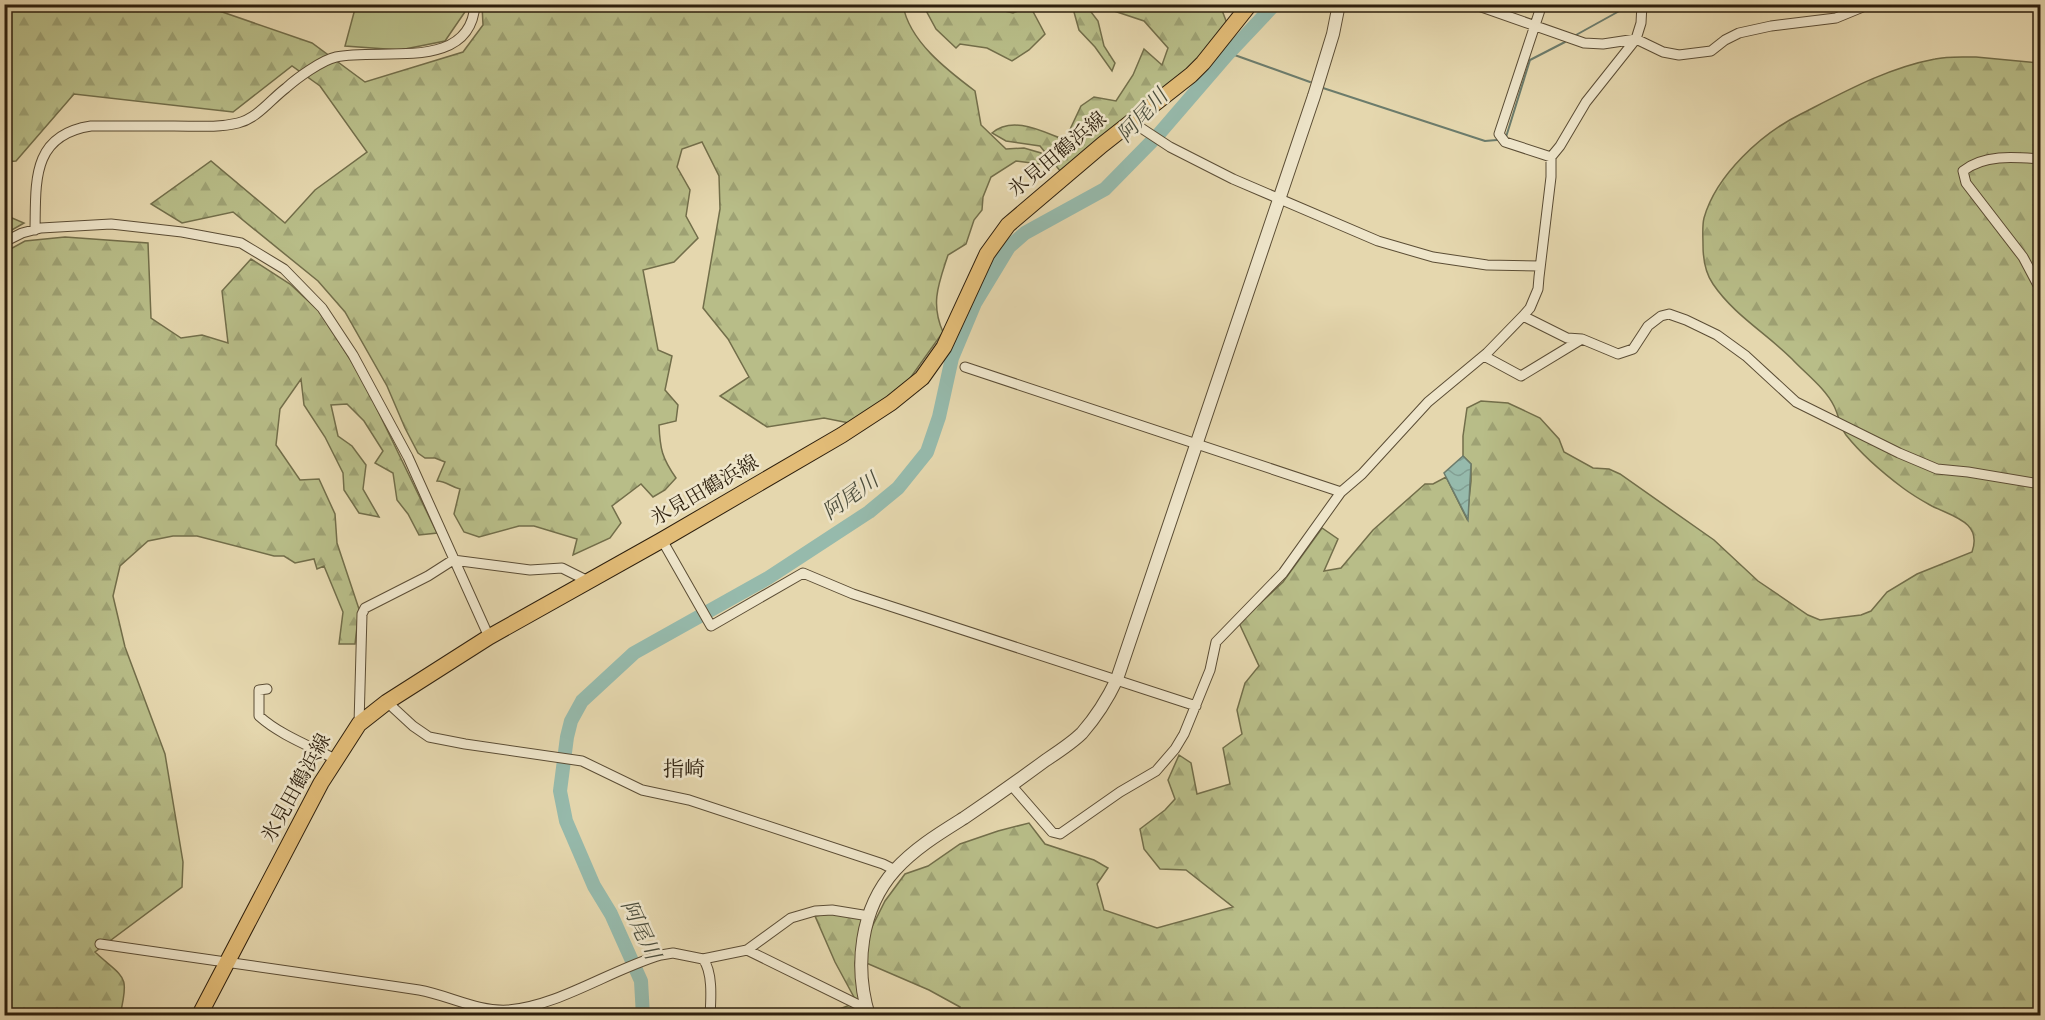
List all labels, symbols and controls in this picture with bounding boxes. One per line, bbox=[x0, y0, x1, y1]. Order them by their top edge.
water label: 阿尾川 bbox=[1112, 83, 1175, 148]
street label: 氷見田鶴浜線 bbox=[1004, 107, 1112, 203]
street label: 氷見田鶴浜線 bbox=[647, 450, 763, 532]
water label: 阿尾川 bbox=[818, 467, 886, 526]
street label: 氷見田鶴浜線 bbox=[257, 729, 337, 847]
district label: 指崎 bbox=[663, 757, 705, 783]
water label: 阿尾川 bbox=[615, 896, 666, 966]

